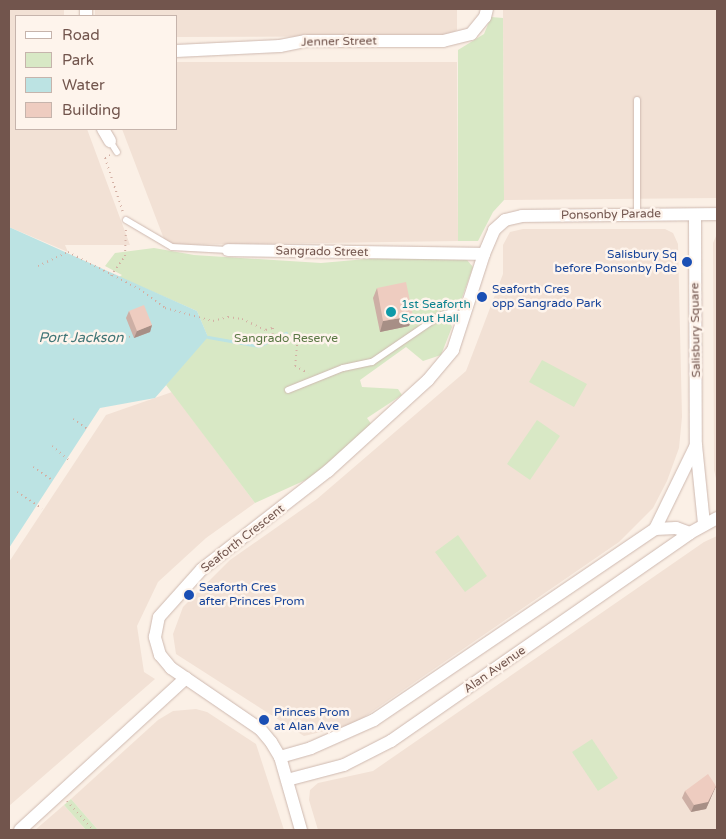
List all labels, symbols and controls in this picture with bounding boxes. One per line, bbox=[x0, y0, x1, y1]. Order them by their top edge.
legend bbox=[15, 15, 178, 130]
text: Road bbox=[62, 26, 100, 44]
street label: Jenner Street bbox=[301, 34, 377, 50]
text: Park bbox=[62, 51, 94, 69]
text: Water bbox=[62, 76, 105, 94]
text: Building bbox=[62, 101, 121, 119]
street label: Ponsonby Parade bbox=[561, 207, 661, 223]
street label: Sangrado Street bbox=[276, 244, 368, 260]
place label: Salisbury Sq before Ponsonby Pde bbox=[555, 248, 677, 276]
marker: Salisbury Sq before Ponsonby Pde bbox=[681, 256, 693, 268]
street label: Salisbury Square bbox=[688, 282, 704, 378]
place label: Seaforth Cres opp Sangrado Park bbox=[492, 283, 602, 311]
marker: Seaforth Cres opp Sangrado Park bbox=[476, 291, 488, 303]
place label: 1st Seaforth Scout Hall bbox=[401, 298, 471, 326]
marker: 1st Seaforth Scout Hall bbox=[385, 306, 397, 318]
water label: Port Jackson bbox=[38, 330, 124, 346]
park label: Sangrado Reserve bbox=[234, 332, 338, 346]
street label: Seaforth Crescent bbox=[198, 502, 288, 576]
place label: Seaforth Cres after Princes Prom bbox=[199, 581, 305, 609]
marker: Seaforth Cres after Princes Prom bbox=[183, 589, 195, 601]
street label: Alan Avenue bbox=[461, 643, 529, 697]
place label: Princes Prom at Alan Ave bbox=[274, 706, 350, 734]
marker: Princes Prom at Alan Ave bbox=[258, 714, 270, 726]

